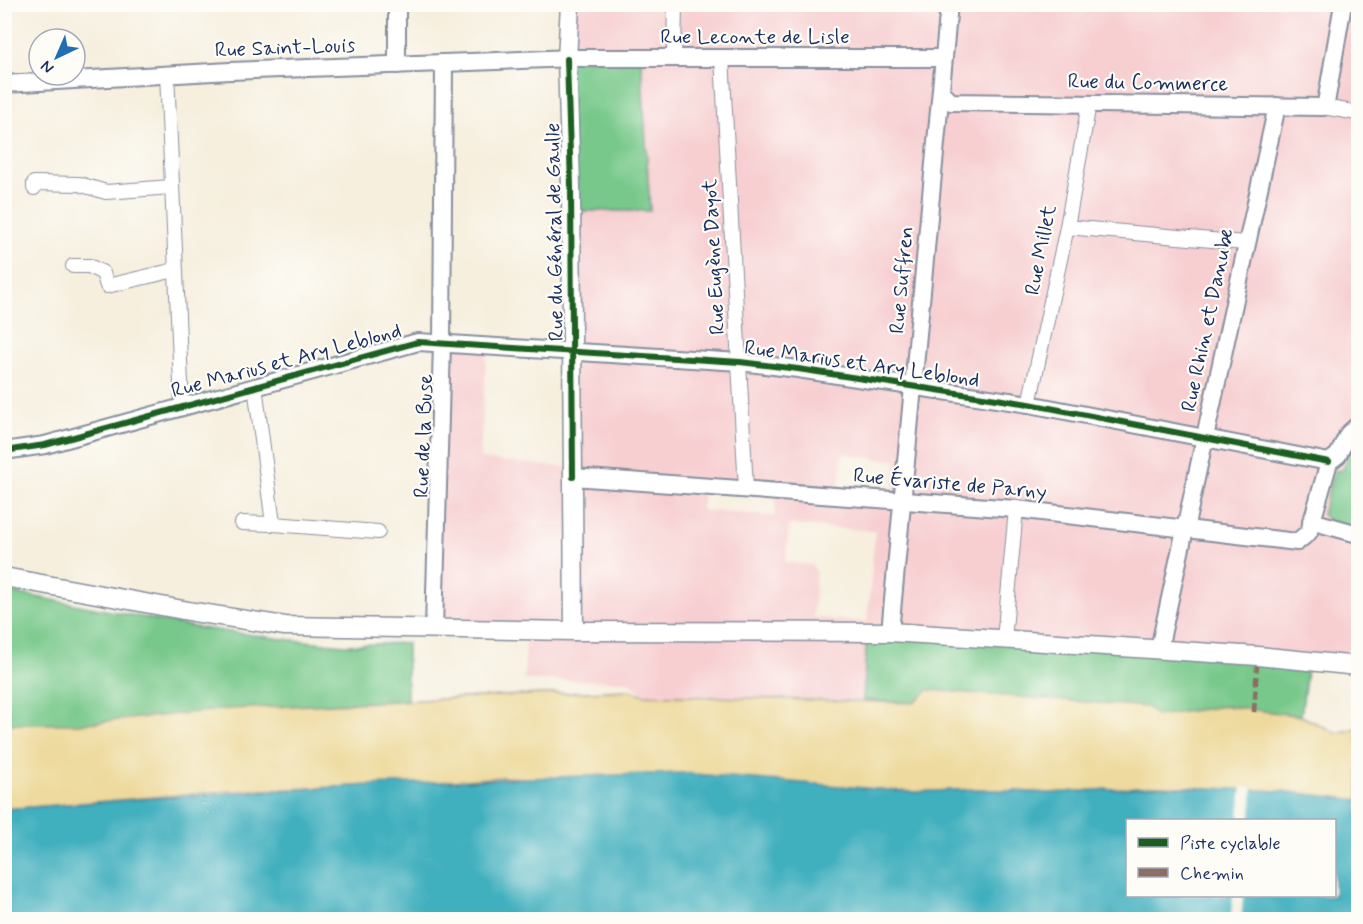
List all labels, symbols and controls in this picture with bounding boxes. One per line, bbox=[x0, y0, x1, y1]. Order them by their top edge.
street label: Rue Leconte de Lisle bbox=[660, 23, 850, 51]
north arrow bbox=[27, 27, 87, 87]
street label: Rue Saint-Louis bbox=[214, 32, 356, 64]
text: N bbox=[36, 55, 59, 78]
street label: Rue du Commerce bbox=[1067, 68, 1229, 98]
street label: Rue du Général de Gaulle bbox=[539, 122, 571, 342]
street label: Rue Eugène Dayot bbox=[696, 178, 732, 336]
street label: Rue Millet bbox=[1019, 202, 1064, 298]
street label: Rue Suffren bbox=[883, 225, 921, 335]
street label: Rue Rhin et Danube bbox=[1175, 226, 1241, 414]
street label: Rue Marius et Ary Leblond bbox=[168, 317, 405, 405]
street label: Rue Marius et Ary Leblond bbox=[742, 334, 981, 394]
street label: Rue de la Buse bbox=[408, 373, 440, 499]
street label: Rue Évariste de Parny bbox=[852, 462, 1048, 506]
legend bbox=[1126, 819, 1336, 897]
text: Piste cyclable bbox=[1180, 832, 1281, 856]
text: Chemin bbox=[1180, 862, 1244, 886]

